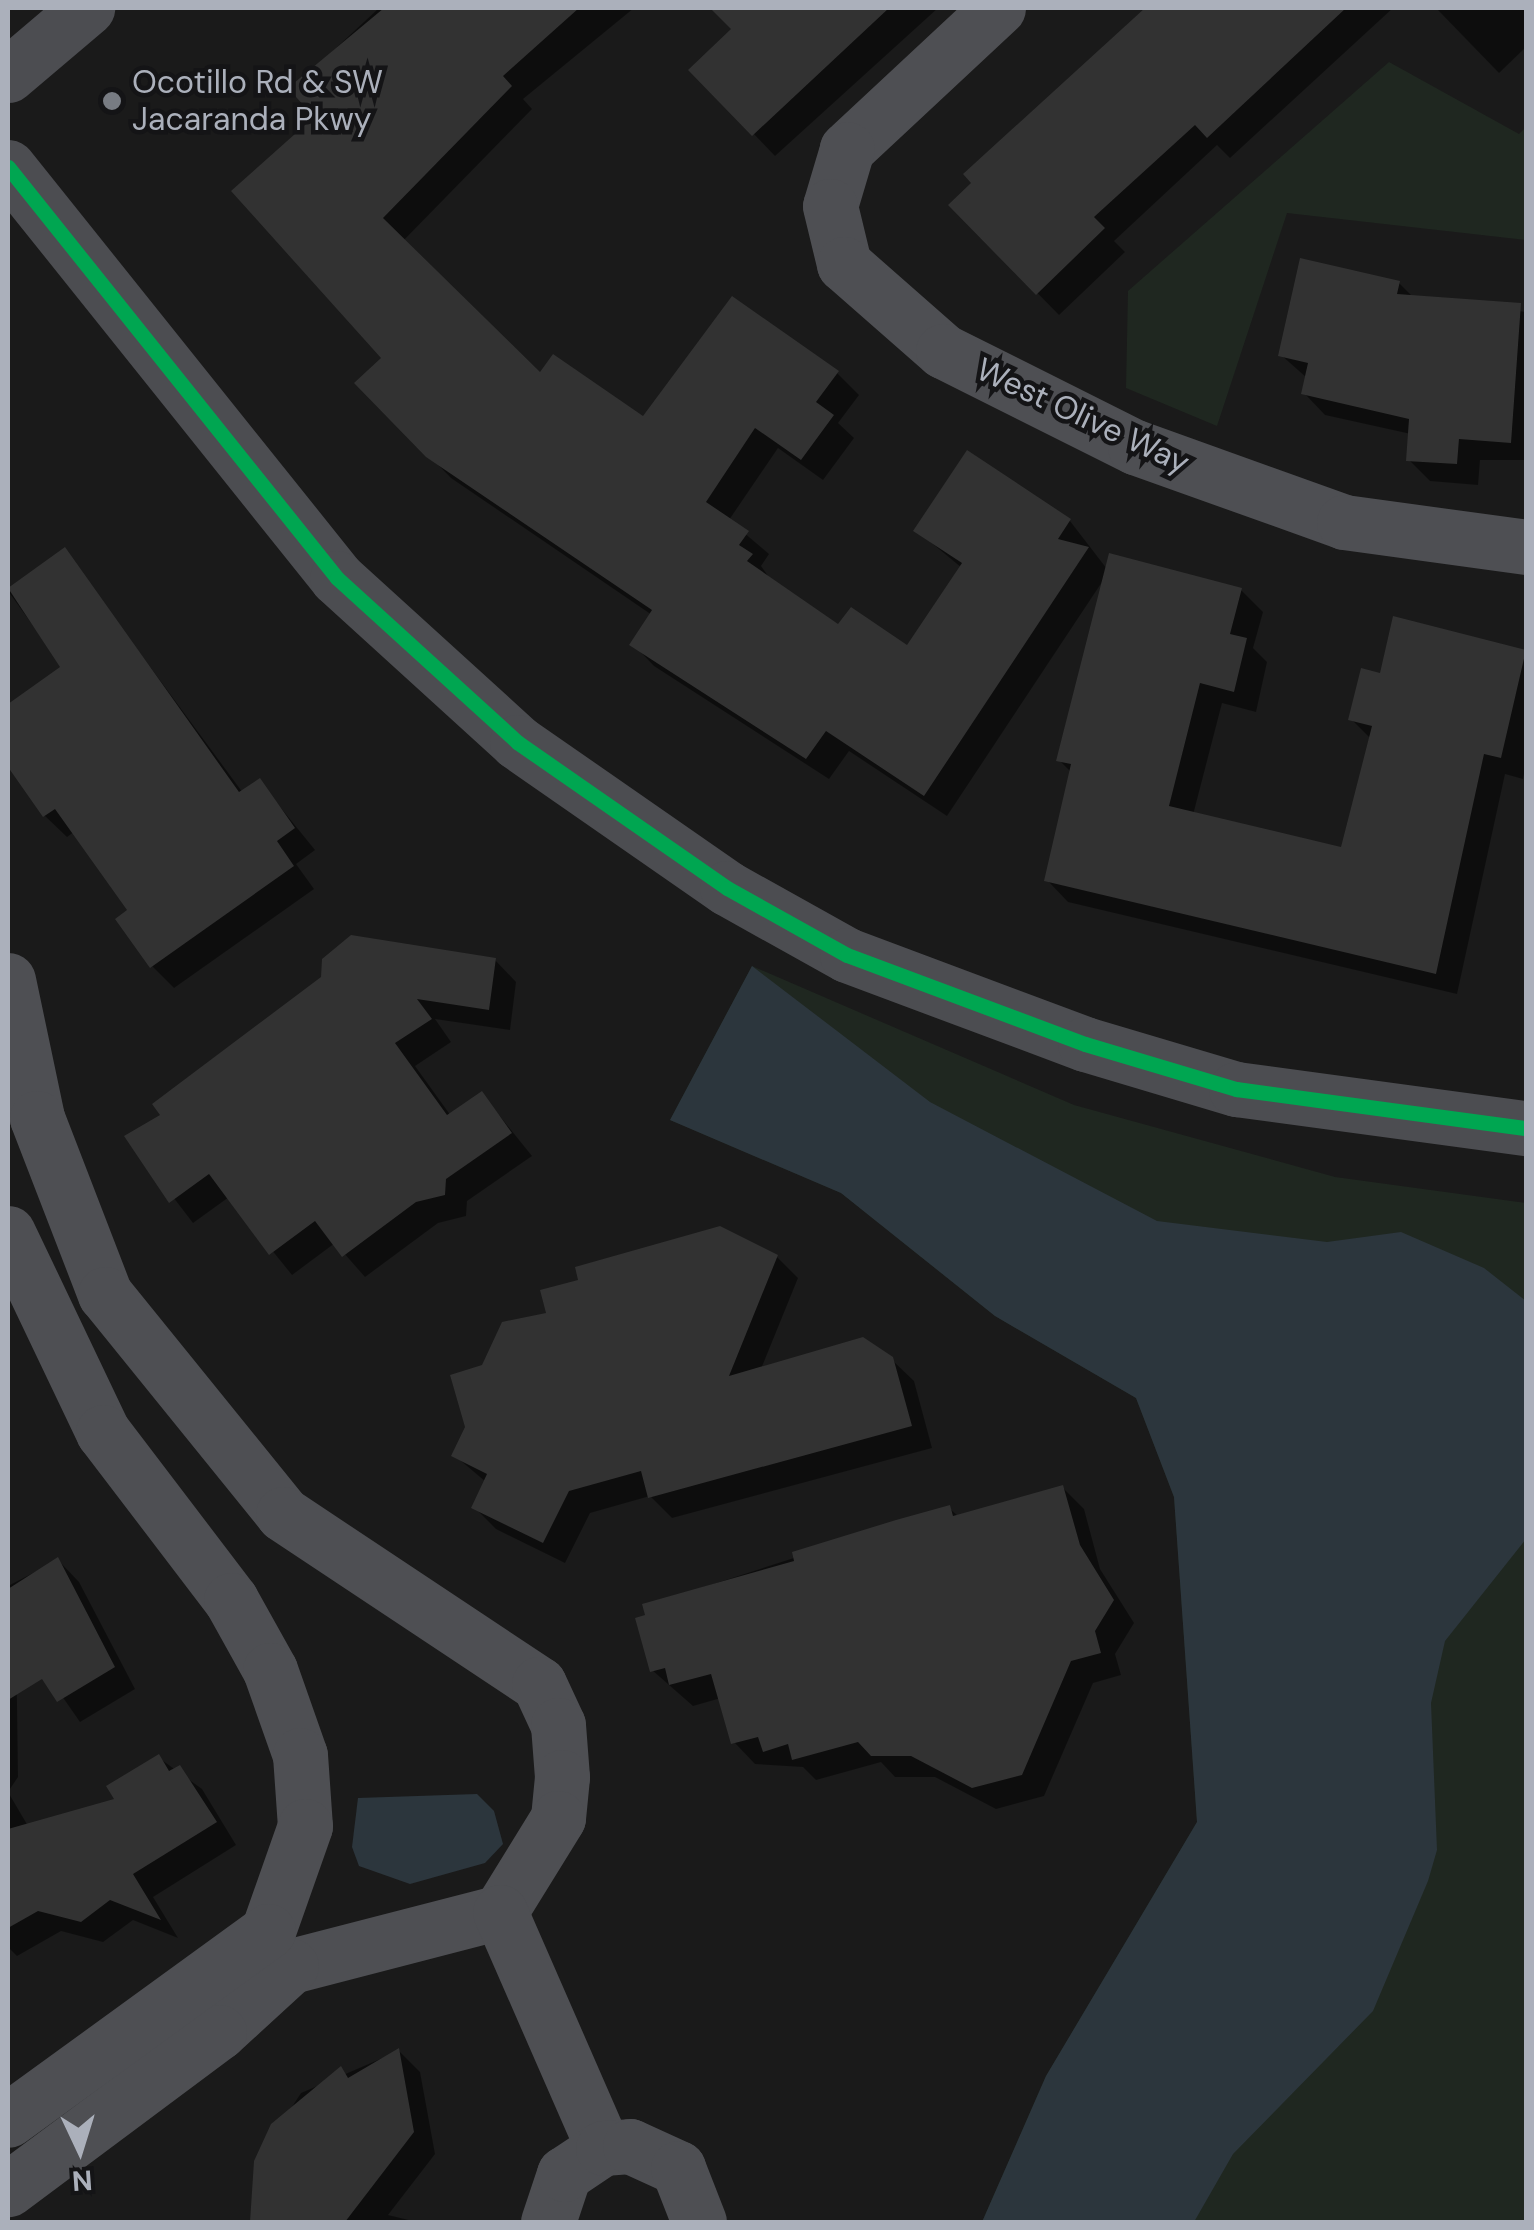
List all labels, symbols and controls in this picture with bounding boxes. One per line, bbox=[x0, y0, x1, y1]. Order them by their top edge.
place label: Ocotillo Rd & SW Jacaranda Pkwy bbox=[132, 64, 383, 139]
marker: Ocotillo Rd & SW Jacaranda Pkwy bbox=[101, 90, 123, 112]
street label: West Olive Way bbox=[970, 350, 1196, 482]
north arrow bbox=[30, 2100, 130, 2200]
text: N bbox=[71, 2161, 94, 2200]

